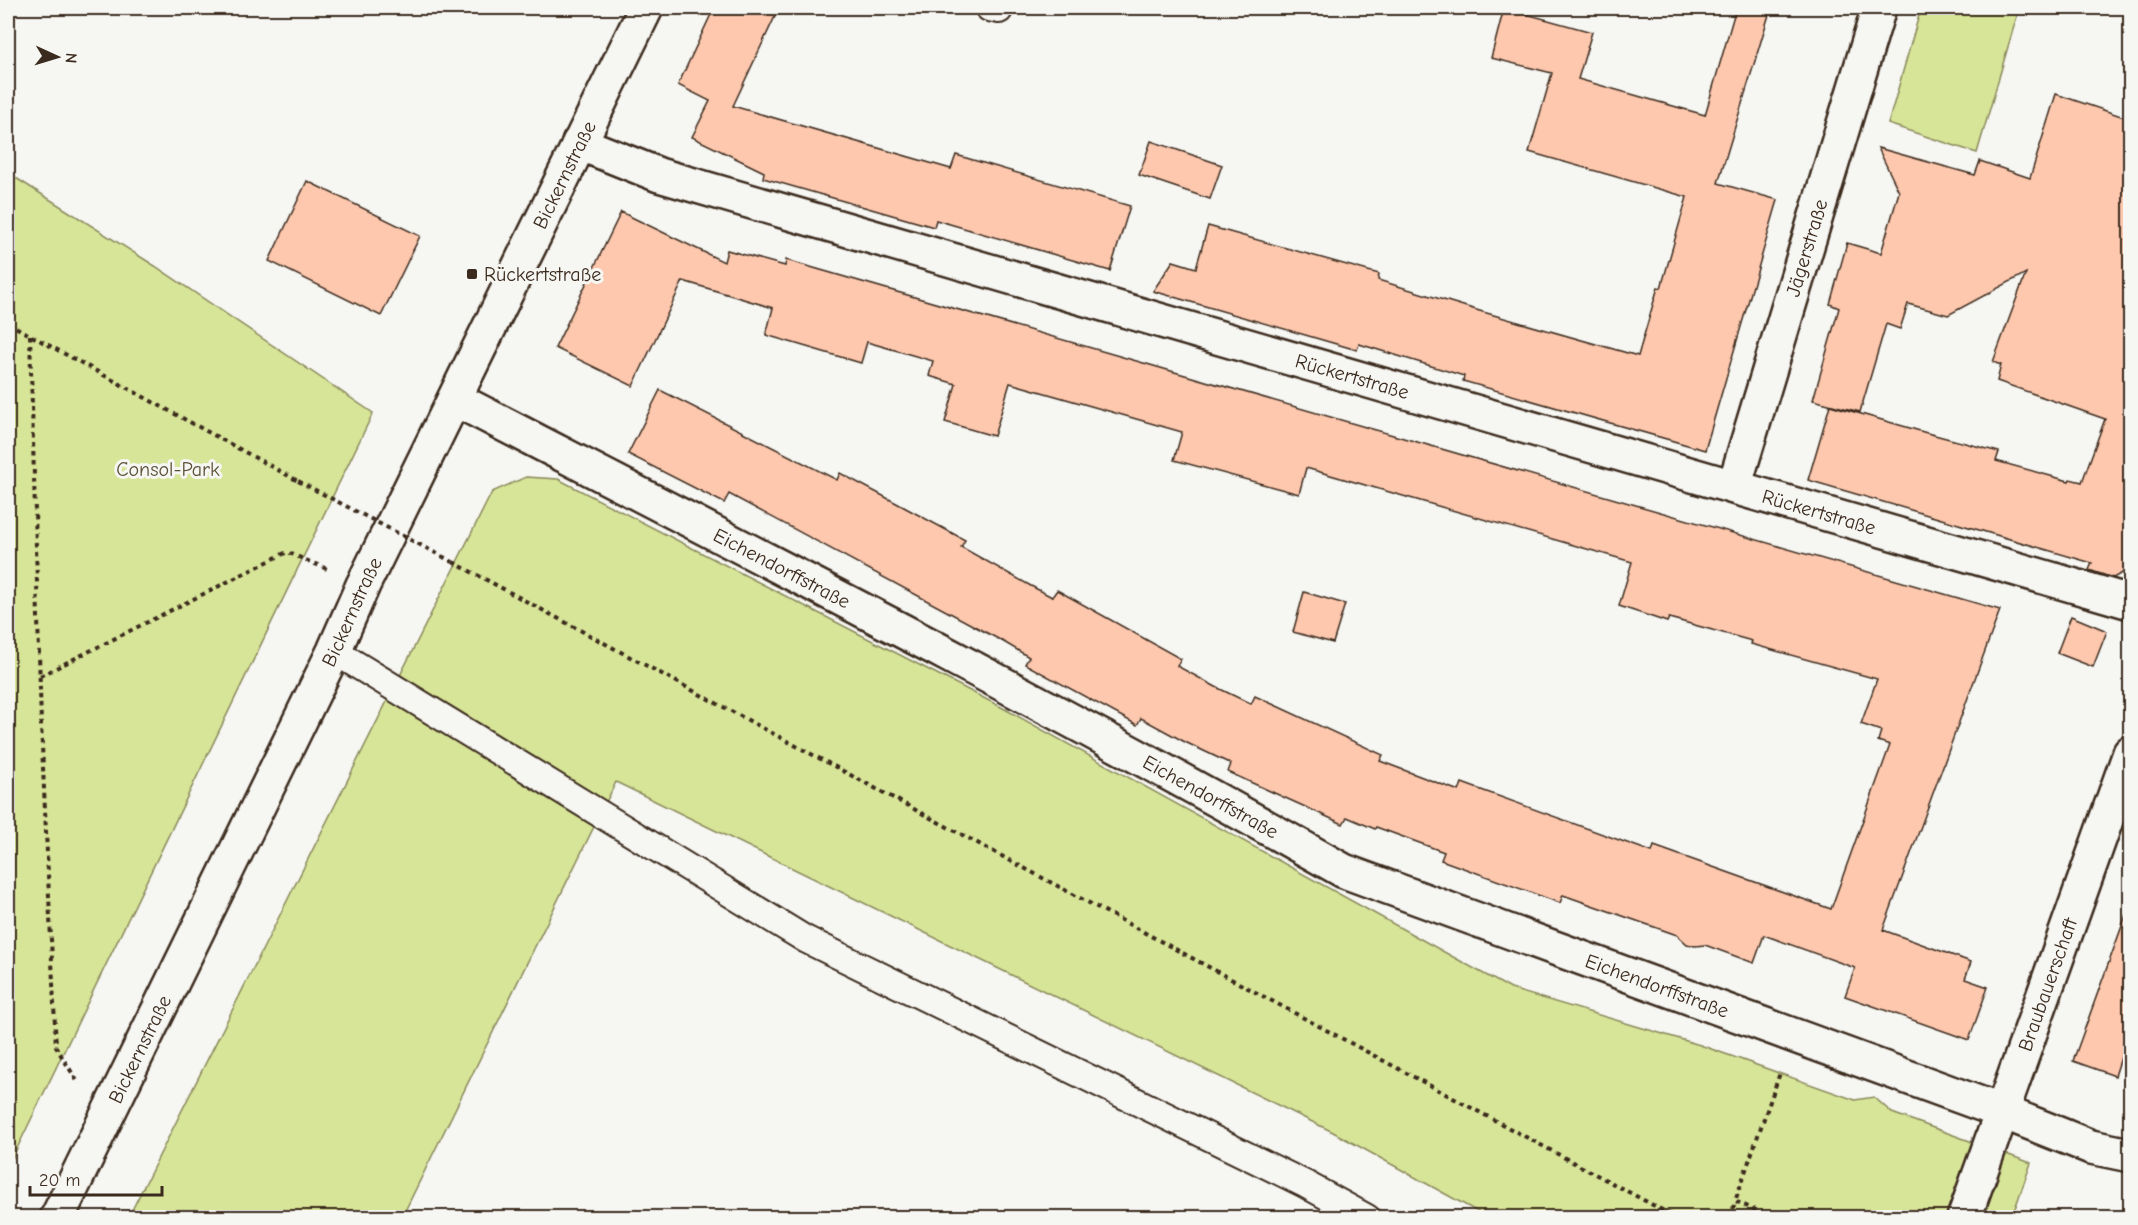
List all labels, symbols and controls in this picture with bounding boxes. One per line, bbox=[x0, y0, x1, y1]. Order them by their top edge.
north arrow bbox=[27, 27, 87, 87]
text: N bbox=[62, 52, 80, 64]
street label: Bickernstraße bbox=[528, 117, 601, 233]
street label: Jägerstraße bbox=[1781, 196, 1832, 299]
place label: Rückertstraße bbox=[484, 263, 601, 286]
marker: Rückertstraße bbox=[465, 267, 479, 281]
street label: Rückertstraße bbox=[1293, 349, 1412, 404]
park label: Consol-Park bbox=[116, 458, 220, 481]
street label: Rückertstraße bbox=[1759, 485, 1878, 540]
street label: Eichendorffstraße bbox=[709, 523, 854, 613]
street label: Bickernstraße bbox=[317, 554, 387, 670]
street label: Eichendorffstraße bbox=[1139, 751, 1282, 844]
street label: Braubauerschaft bbox=[2013, 914, 2083, 1054]
street label: Eichendorffstraße bbox=[1582, 949, 1732, 1023]
street label: Bickernstraße bbox=[104, 991, 176, 1107]
scale bar bbox=[30, 1159, 162, 1197]
text: 20 m bbox=[39, 1170, 80, 1191]

